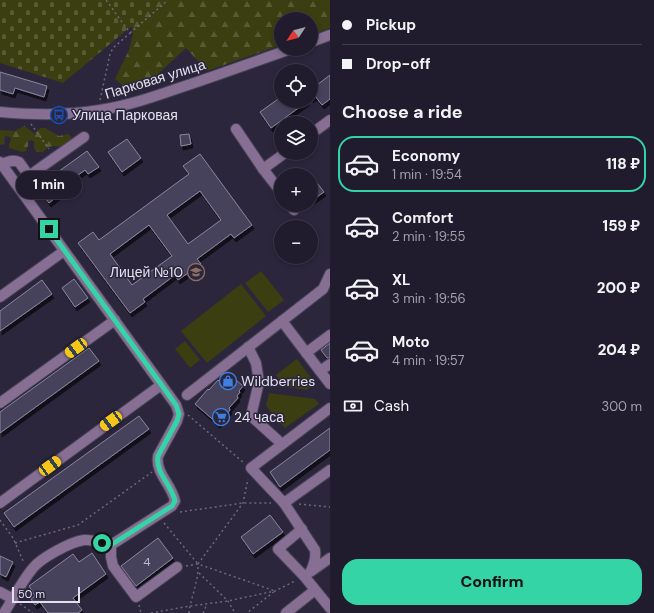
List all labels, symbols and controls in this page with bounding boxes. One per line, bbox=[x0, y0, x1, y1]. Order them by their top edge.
north arrow bbox=[274, 12, 318, 56]
map controls bbox=[274, 12, 318, 264]
text: Pickup bbox=[366, 15, 416, 35]
text: Drop-off bbox=[366, 54, 431, 74]
street label: Парковая улица bbox=[102, 55, 208, 103]
button: locate bbox=[274, 64, 318, 108]
text: Choose a ride bbox=[342, 100, 463, 124]
bus stop icon: Улица Парковая bbox=[49, 105, 69, 125]
place label: Улица Парковая bbox=[72, 106, 178, 124]
button: layers bbox=[274, 116, 318, 160]
icon: car bbox=[344, 146, 380, 182]
text: Economy bbox=[392, 146, 460, 166]
text: 118 ₽ bbox=[606, 154, 640, 174]
text: 1 min · 19:54 bbox=[392, 166, 462, 183]
button: + bbox=[274, 168, 318, 212]
callout: 1 min bbox=[16, 171, 82, 199]
text: 1 min bbox=[33, 176, 65, 193]
icon: car bbox=[344, 208, 380, 244]
text: Comfort bbox=[392, 208, 453, 228]
text: 159 ₽ bbox=[603, 216, 640, 236]
route end bbox=[40, 220, 58, 238]
button: − bbox=[274, 220, 318, 264]
text: 2 min · 19:55 bbox=[392, 228, 465, 245]
school or university icon: Лицей №10 bbox=[186, 262, 206, 282]
place label: Лицей №10 bbox=[110, 263, 183, 281]
icon: car bbox=[344, 270, 380, 306]
text: XL bbox=[392, 270, 410, 290]
text: 200 ₽ bbox=[597, 278, 640, 298]
text: 3 min · 19:56 bbox=[392, 290, 466, 307]
icon: car bbox=[344, 332, 380, 368]
text: Moto bbox=[392, 332, 430, 352]
car bbox=[63, 336, 89, 360]
text: 204 ₽ bbox=[598, 340, 640, 360]
text: 4 min · 19:57 bbox=[392, 352, 465, 369]
shop icon: Wildberries bbox=[218, 371, 238, 391]
place label: Wildberries bbox=[241, 372, 315, 390]
icon: cash bbox=[342, 395, 364, 417]
text: Cash bbox=[374, 396, 409, 416]
text: 300 m bbox=[601, 398, 642, 415]
supermarket icon: 24 часа bbox=[211, 407, 231, 427]
place label: 24 часа bbox=[234, 408, 284, 426]
car bbox=[98, 409, 124, 433]
car bbox=[37, 454, 63, 478]
route start bbox=[93, 534, 111, 552]
house number: 4 bbox=[143, 554, 151, 570]
button: Confirm bbox=[342, 559, 642, 605]
scale bar bbox=[12, 585, 80, 604]
text: 50 m bbox=[18, 587, 45, 601]

